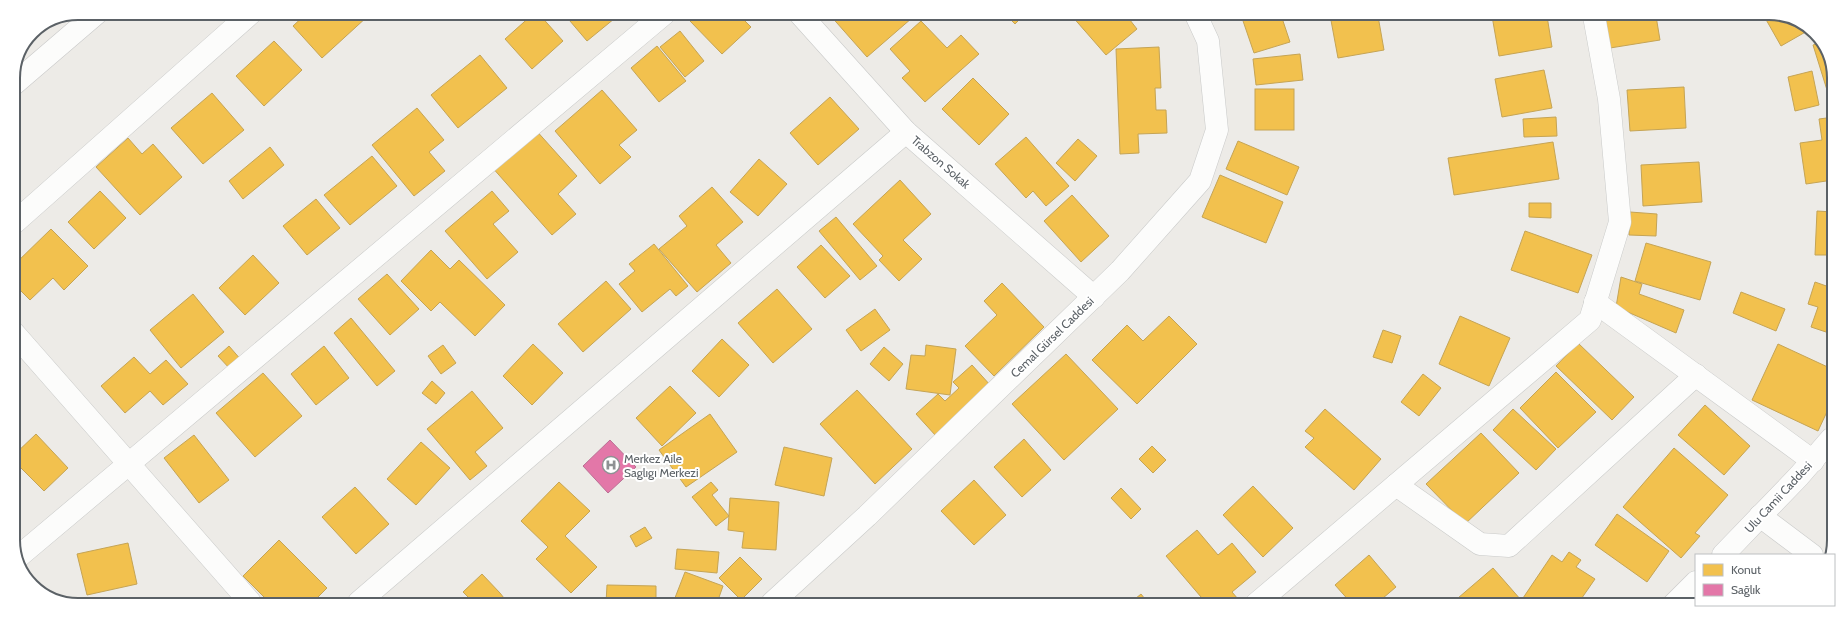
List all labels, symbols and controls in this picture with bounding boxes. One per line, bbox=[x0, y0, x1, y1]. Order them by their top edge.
street label: Trabzon Sokak bbox=[909, 132, 974, 192]
street label: Cemal Gürsel Caddesi bbox=[1007, 293, 1097, 381]
place label: Merkez Aile Saglıgı Merkezi bbox=[624, 451, 699, 480]
hospital icon: Merkez Aile Saglıgı Merkezi bbox=[601, 455, 621, 475]
street label: Ulu Camii Caddesi bbox=[1741, 458, 1815, 536]
legend bbox=[1695, 554, 1835, 606]
text: Konut bbox=[1731, 562, 1761, 577]
text: Sağlık bbox=[1731, 582, 1761, 597]

